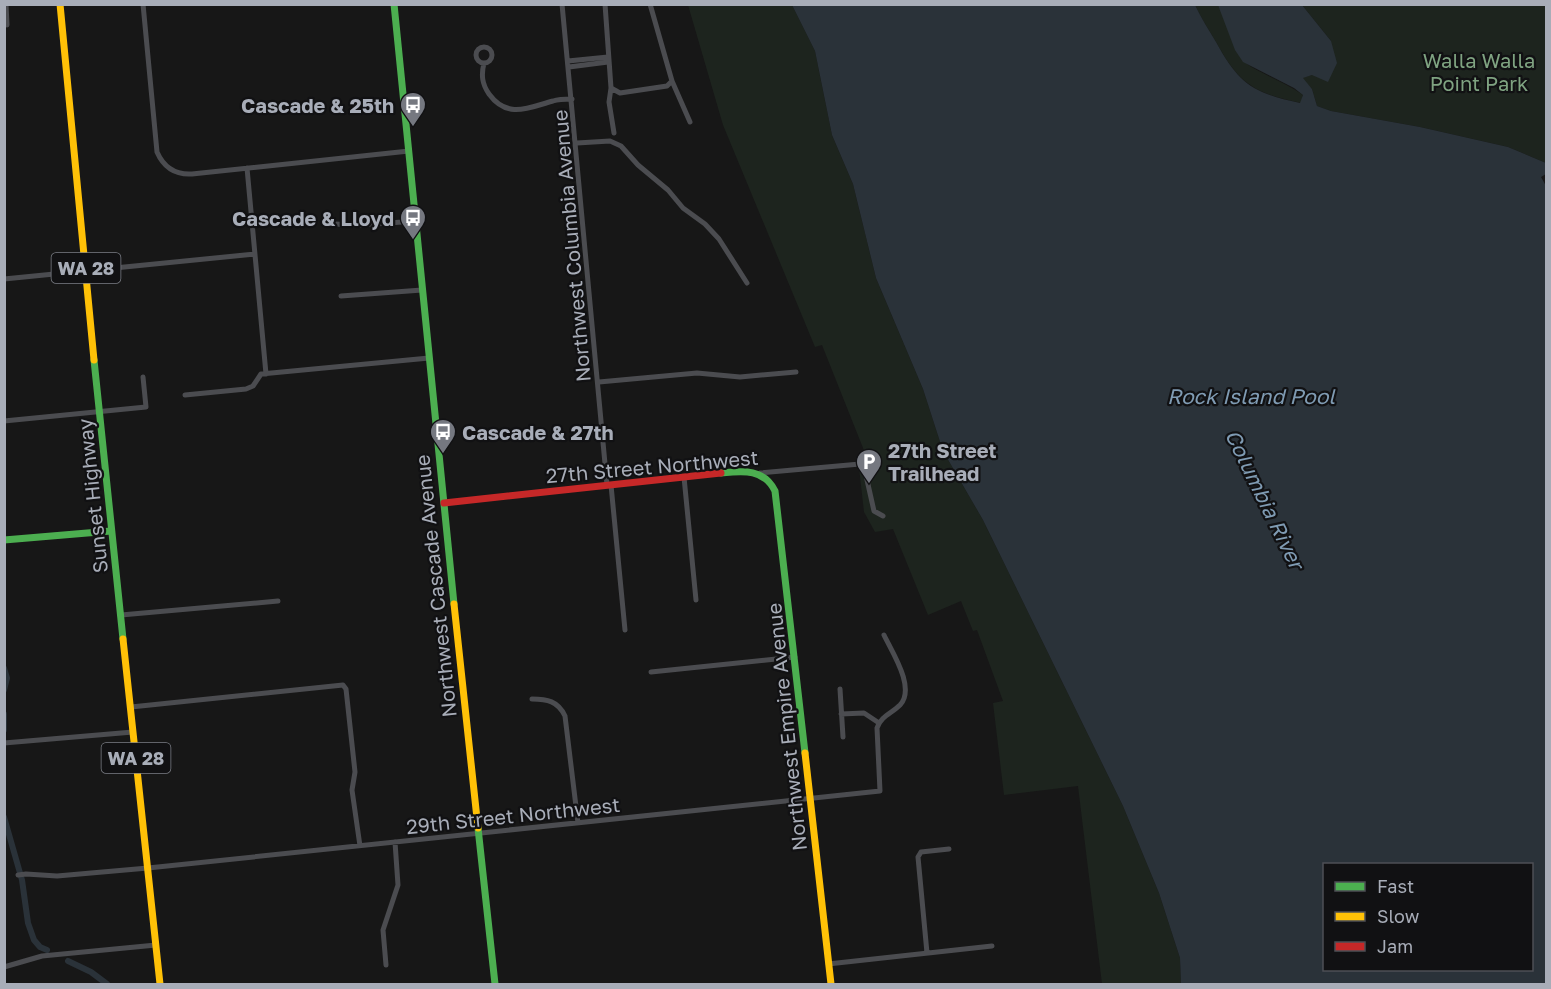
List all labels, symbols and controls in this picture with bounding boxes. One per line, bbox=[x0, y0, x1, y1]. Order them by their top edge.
park label: Walla Walla Point Park bbox=[1423, 48, 1535, 95]
bus stop icon: Cascade & 25th bbox=[398, 90, 428, 128]
place label: Cascade & 25th bbox=[241, 93, 394, 117]
street label: Northwest Columbia Avenue bbox=[547, 109, 595, 383]
bus stop icon: Cascade & Lloyd bbox=[398, 203, 428, 241]
place label: Cascade & Lloyd bbox=[232, 206, 394, 230]
road number: WA 28 bbox=[52, 253, 121, 283]
water label: Rock Island Pool bbox=[1167, 383, 1336, 409]
bus stop icon: Cascade & 27th bbox=[428, 417, 458, 455]
street label: Sunset Highway bbox=[72, 418, 112, 574]
place label: Cascade & 27th bbox=[462, 420, 614, 444]
water label: Columbia River bbox=[1220, 425, 1311, 576]
place label: 27th Street Trailhead bbox=[888, 438, 996, 485]
street label: 27th Street Northwest bbox=[545, 445, 759, 487]
parking icon: 27th Street Trailhead bbox=[854, 447, 884, 485]
street label: Northwest Cascade Avenue bbox=[409, 454, 461, 718]
street label: Northwest Empire Avenue bbox=[761, 602, 811, 852]
road number: WA 28 bbox=[102, 743, 170, 773]
street label: 29th Street Northwest bbox=[405, 792, 621, 838]
legend bbox=[1323, 863, 1533, 971]
text: Fast bbox=[1377, 875, 1414, 897]
text: Slow bbox=[1377, 905, 1420, 927]
text: Jam bbox=[1377, 935, 1413, 957]

